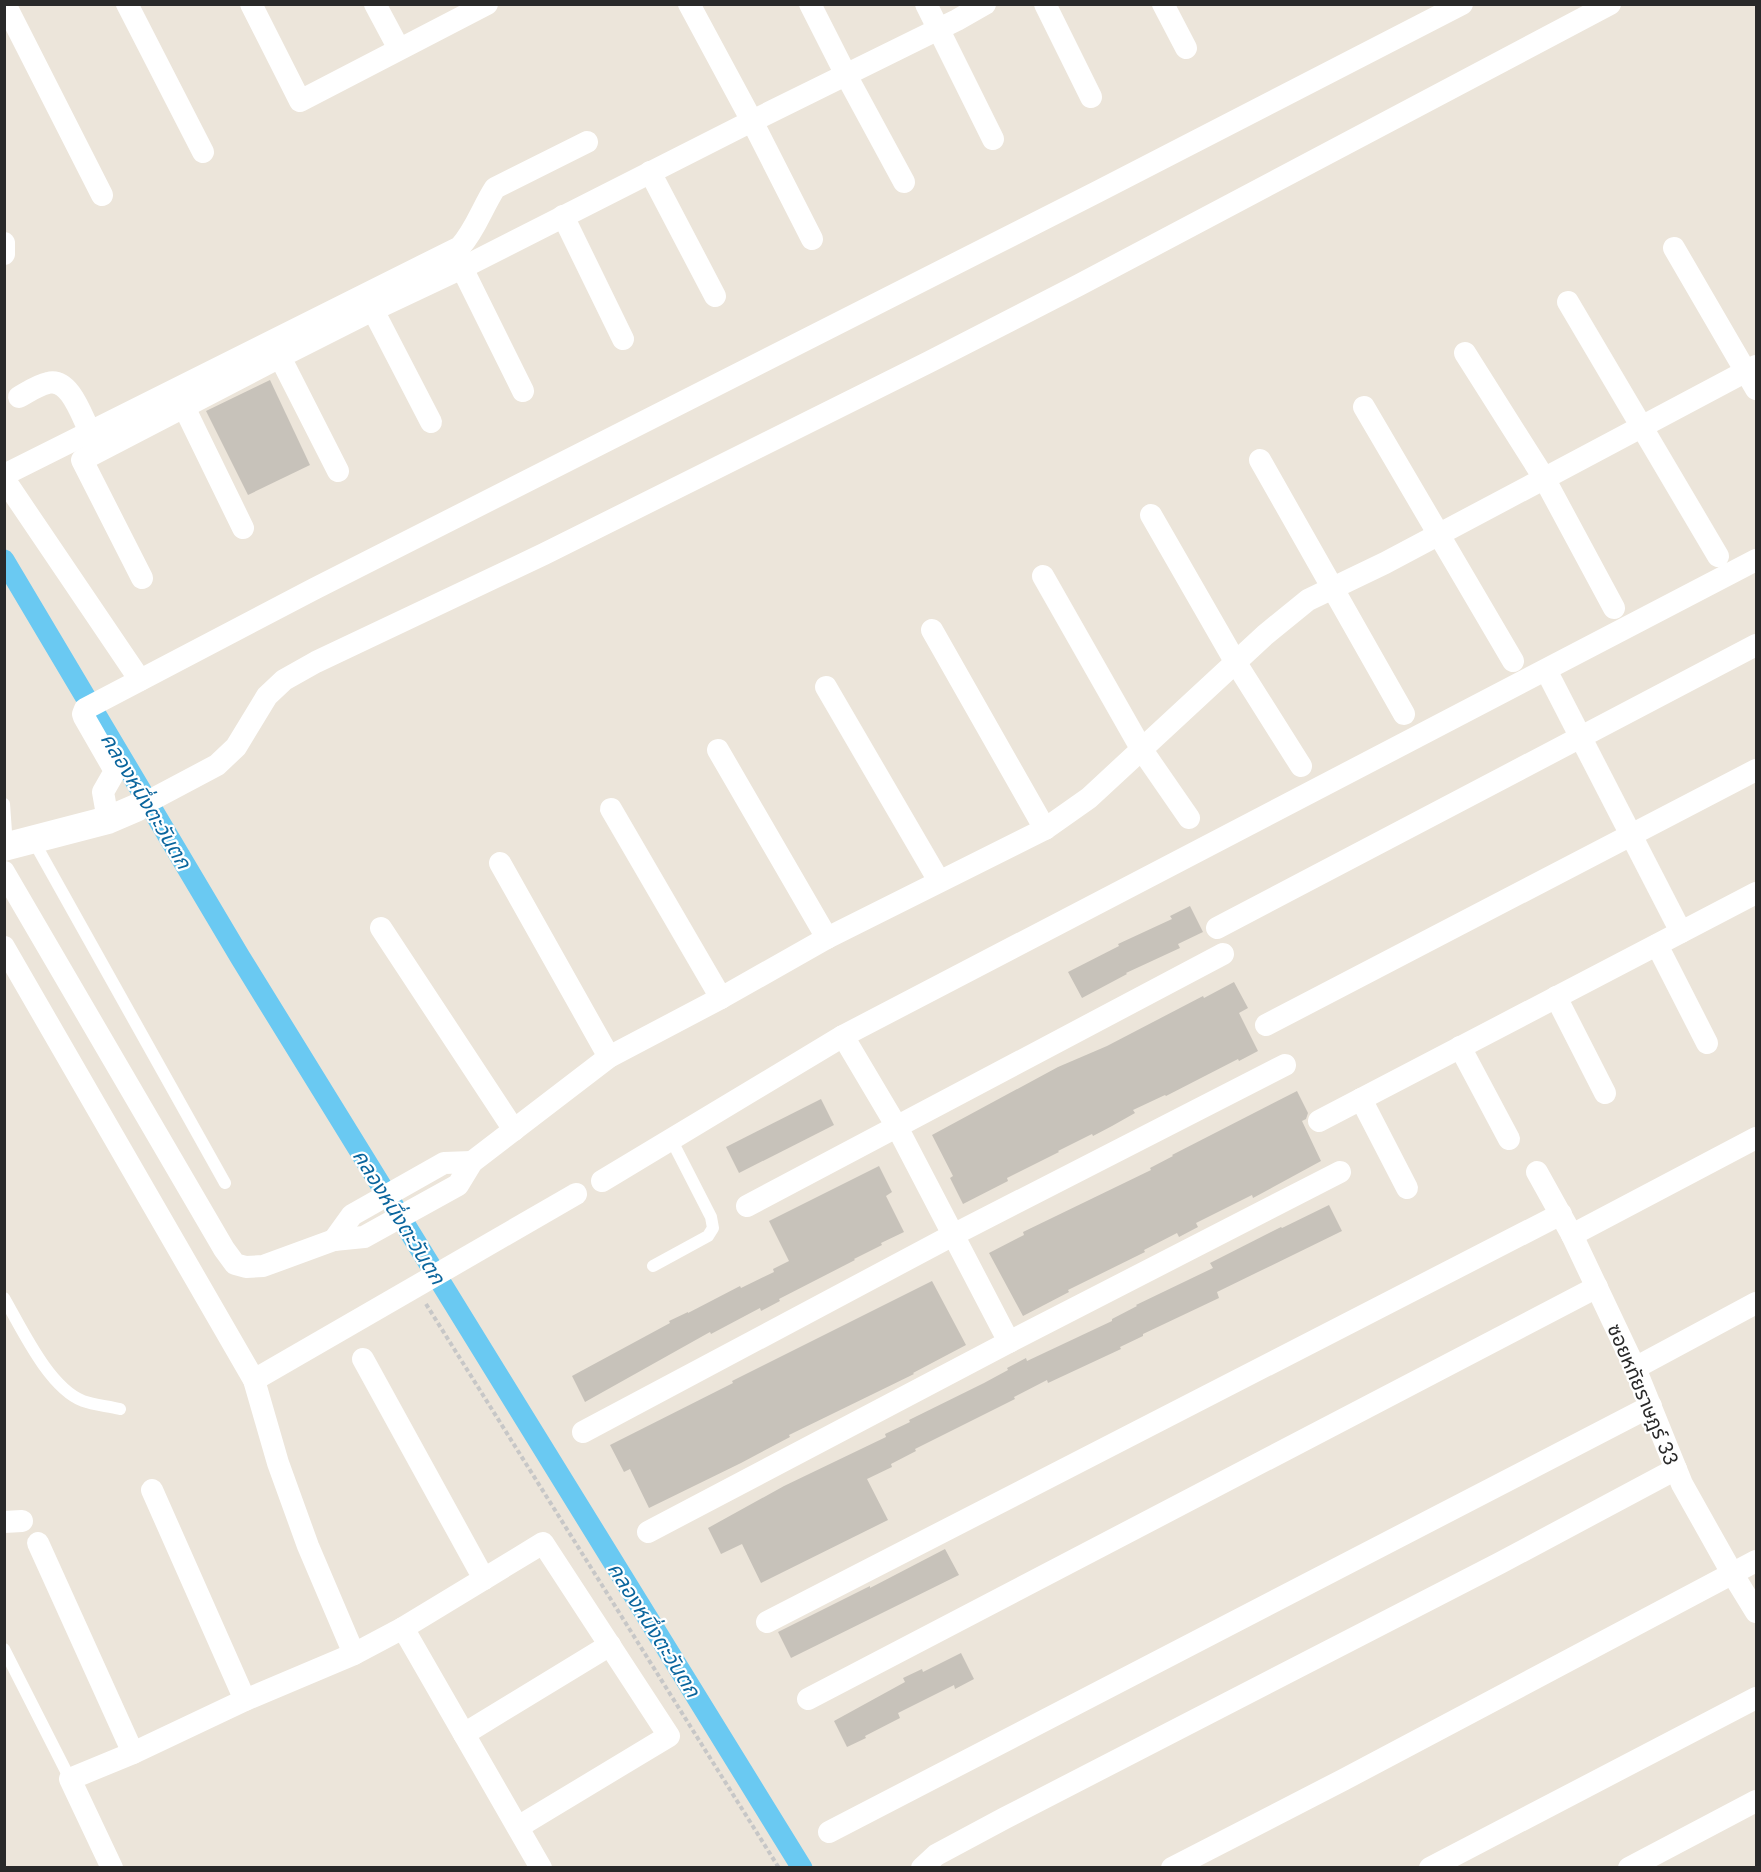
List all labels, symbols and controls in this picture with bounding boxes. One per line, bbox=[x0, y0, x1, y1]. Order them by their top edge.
water label: คลองหนึ่งตะวันตก bbox=[97, 727, 199, 874]
water label: คลองหนึ่งตะวันตก bbox=[349, 1143, 453, 1289]
street label: ซอยหทัยราษฎร์ 33 bbox=[1603, 1320, 1685, 1468]
water label: คลองหนึ่งตะวันตก bbox=[604, 1556, 708, 1702]

